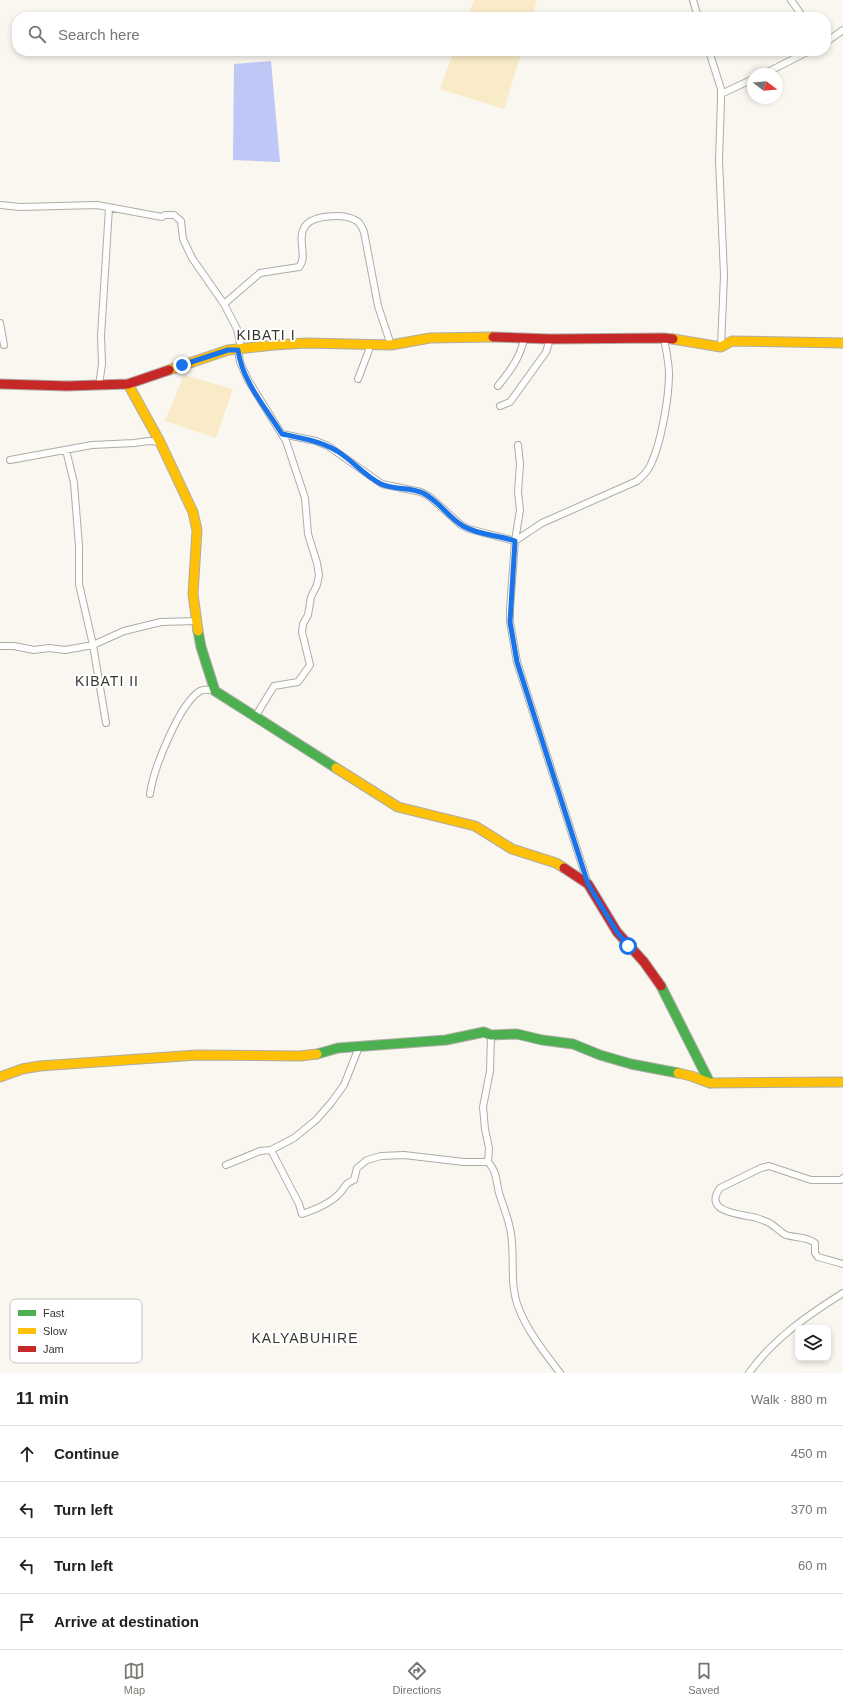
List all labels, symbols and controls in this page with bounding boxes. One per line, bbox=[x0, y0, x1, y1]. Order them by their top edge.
search box bbox=[12, 12, 831, 56]
icon: search bbox=[26, 23, 48, 45]
text: Search here bbox=[58, 26, 140, 43]
north arrow bbox=[747, 68, 783, 104]
district label: KIBATI I bbox=[236, 327, 296, 343]
route end bbox=[173, 356, 191, 374]
district label: KIBATI II bbox=[75, 673, 139, 689]
route start bbox=[619, 937, 637, 955]
legend bbox=[10, 1299, 142, 1363]
text: Fast bbox=[43, 1307, 64, 1319]
text: Slow bbox=[43, 1325, 67, 1337]
map controls bbox=[795, 1325, 831, 1361]
button: layers bbox=[795, 1325, 831, 1361]
district label: KALYABUHIRE bbox=[252, 1330, 358, 1346]
text: Jam bbox=[43, 1343, 64, 1355]
text: 11 min bbox=[16, 1389, 69, 1408]
text: Walk · 880 m bbox=[751, 1392, 827, 1407]
icon: ahead bbox=[16, 1443, 38, 1465]
text: Continue bbox=[54, 1445, 119, 1462]
text: 450 m bbox=[791, 1446, 827, 1461]
icon: left bbox=[16, 1499, 38, 1521]
text: Turn left bbox=[54, 1501, 113, 1518]
text: 370 m bbox=[791, 1502, 827, 1517]
icon: left bbox=[16, 1555, 38, 1577]
text: Turn left bbox=[54, 1557, 113, 1574]
text: 60 m bbox=[798, 1558, 827, 1573]
icon: arrive bbox=[16, 1611, 38, 1633]
text: Arrive at destination bbox=[54, 1613, 199, 1630]
tab: Map bbox=[123, 1660, 145, 1696]
tab: Directions bbox=[392, 1660, 441, 1696]
tab: Saved bbox=[688, 1660, 719, 1696]

